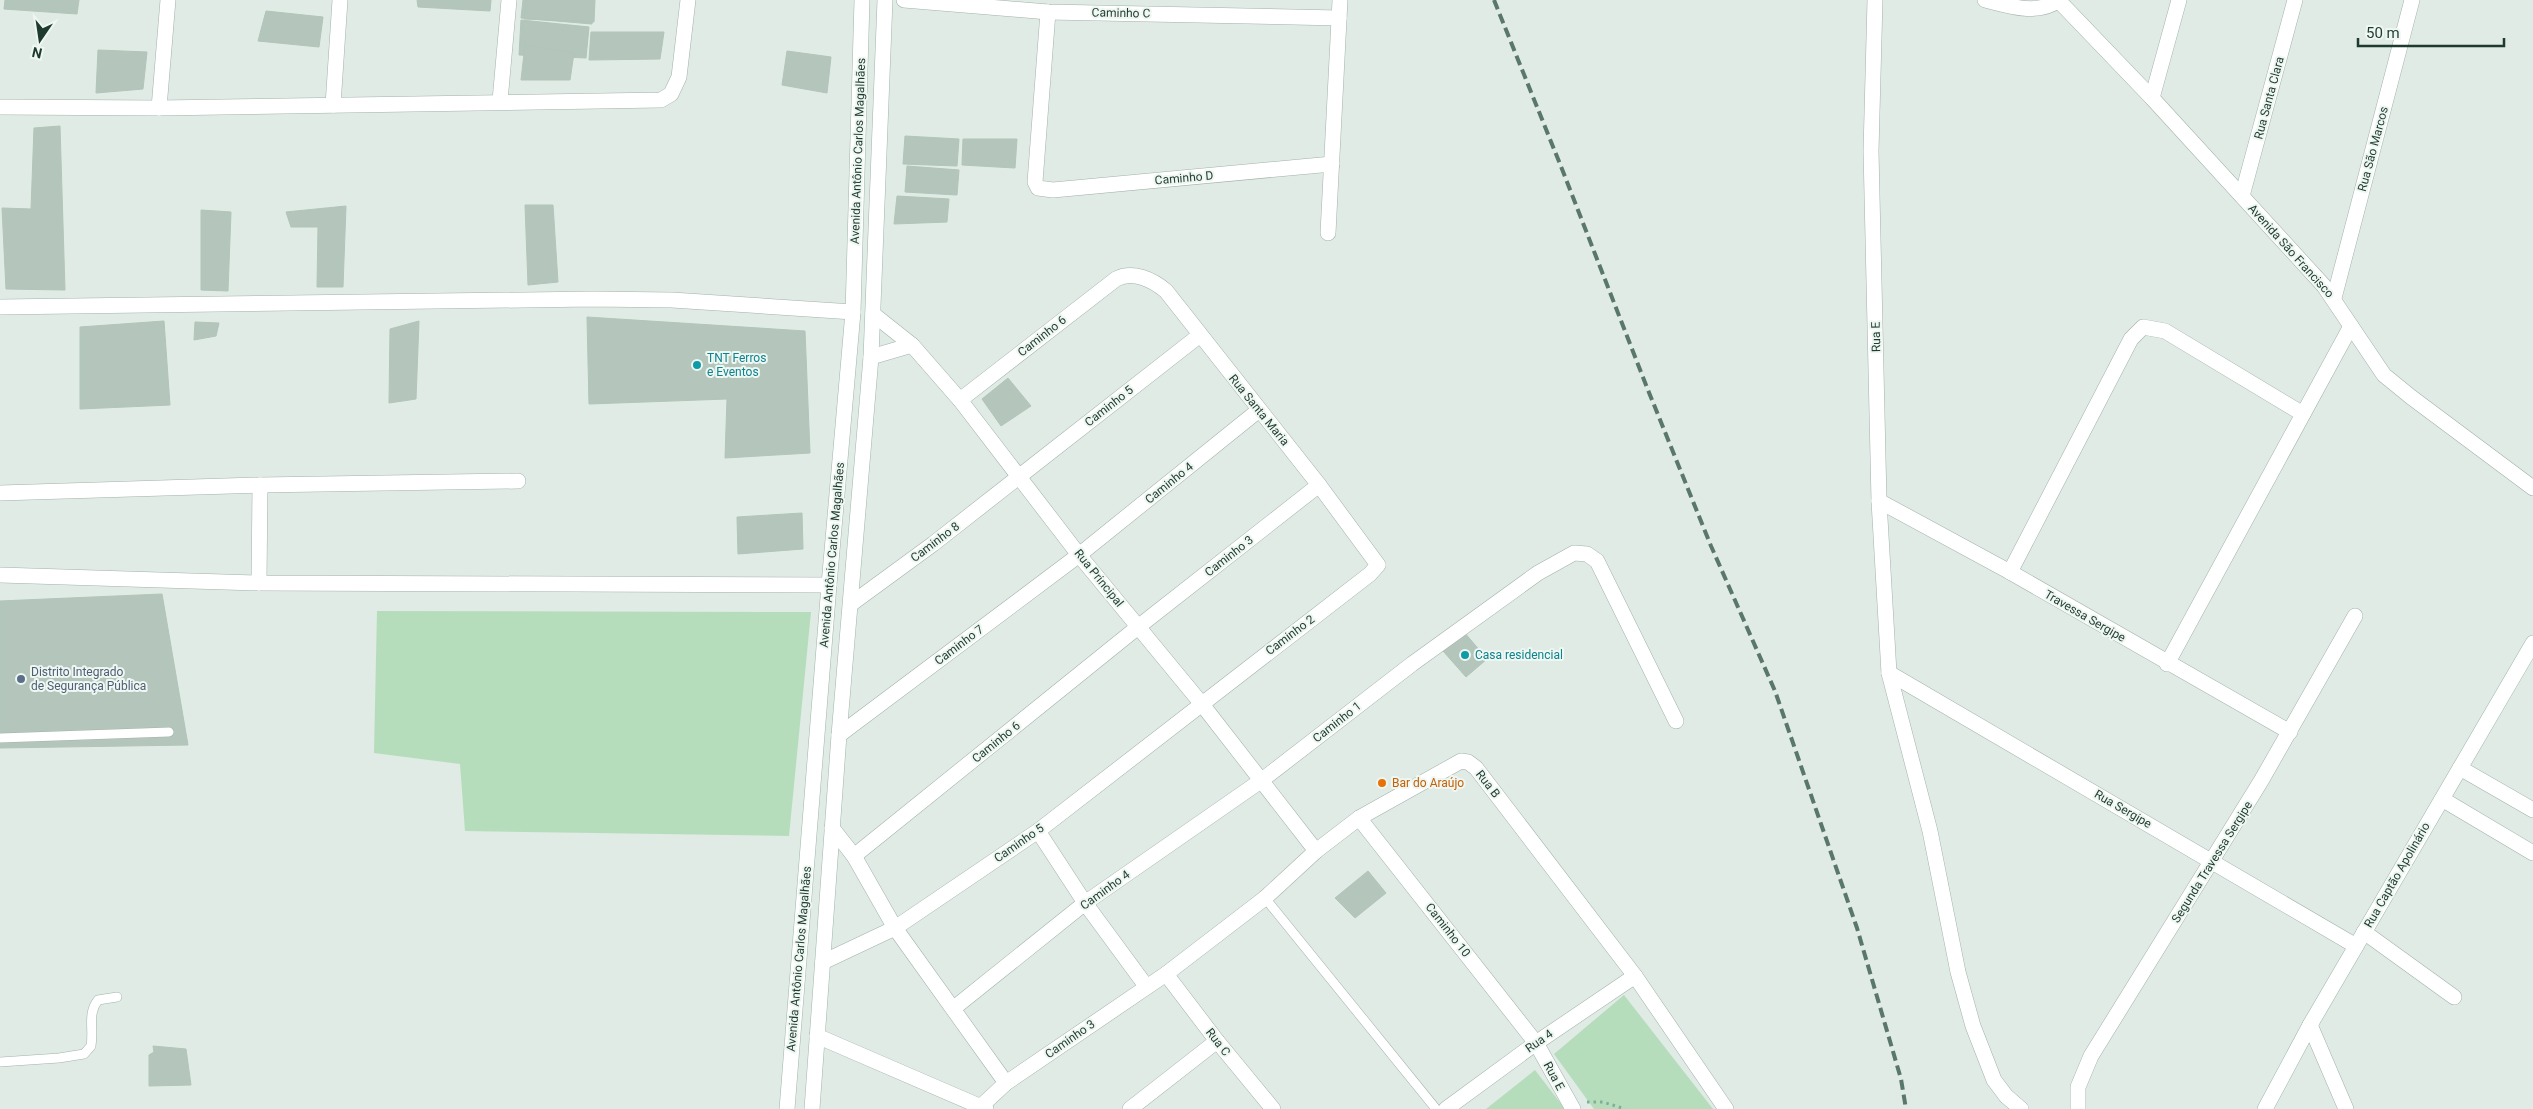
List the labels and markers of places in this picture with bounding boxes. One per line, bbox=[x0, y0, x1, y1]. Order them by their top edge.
place label: TNT Ferros e Eventos bbox=[707, 351, 766, 379]
marker: TNT Ferros e Eventos bbox=[691, 359, 703, 371]
place label: Casa residencial bbox=[1475, 648, 1563, 662]
marker: Casa residencial bbox=[1459, 649, 1471, 661]
place label: Distrito Integrado de Segurança Pública bbox=[31, 665, 146, 693]
marker: Distrito Integrado de Segurança Pública bbox=[15, 673, 27, 685]
place label: Bar do Araújo bbox=[1392, 776, 1464, 790]
marker: Bar do Araújo bbox=[1376, 777, 1388, 789]

